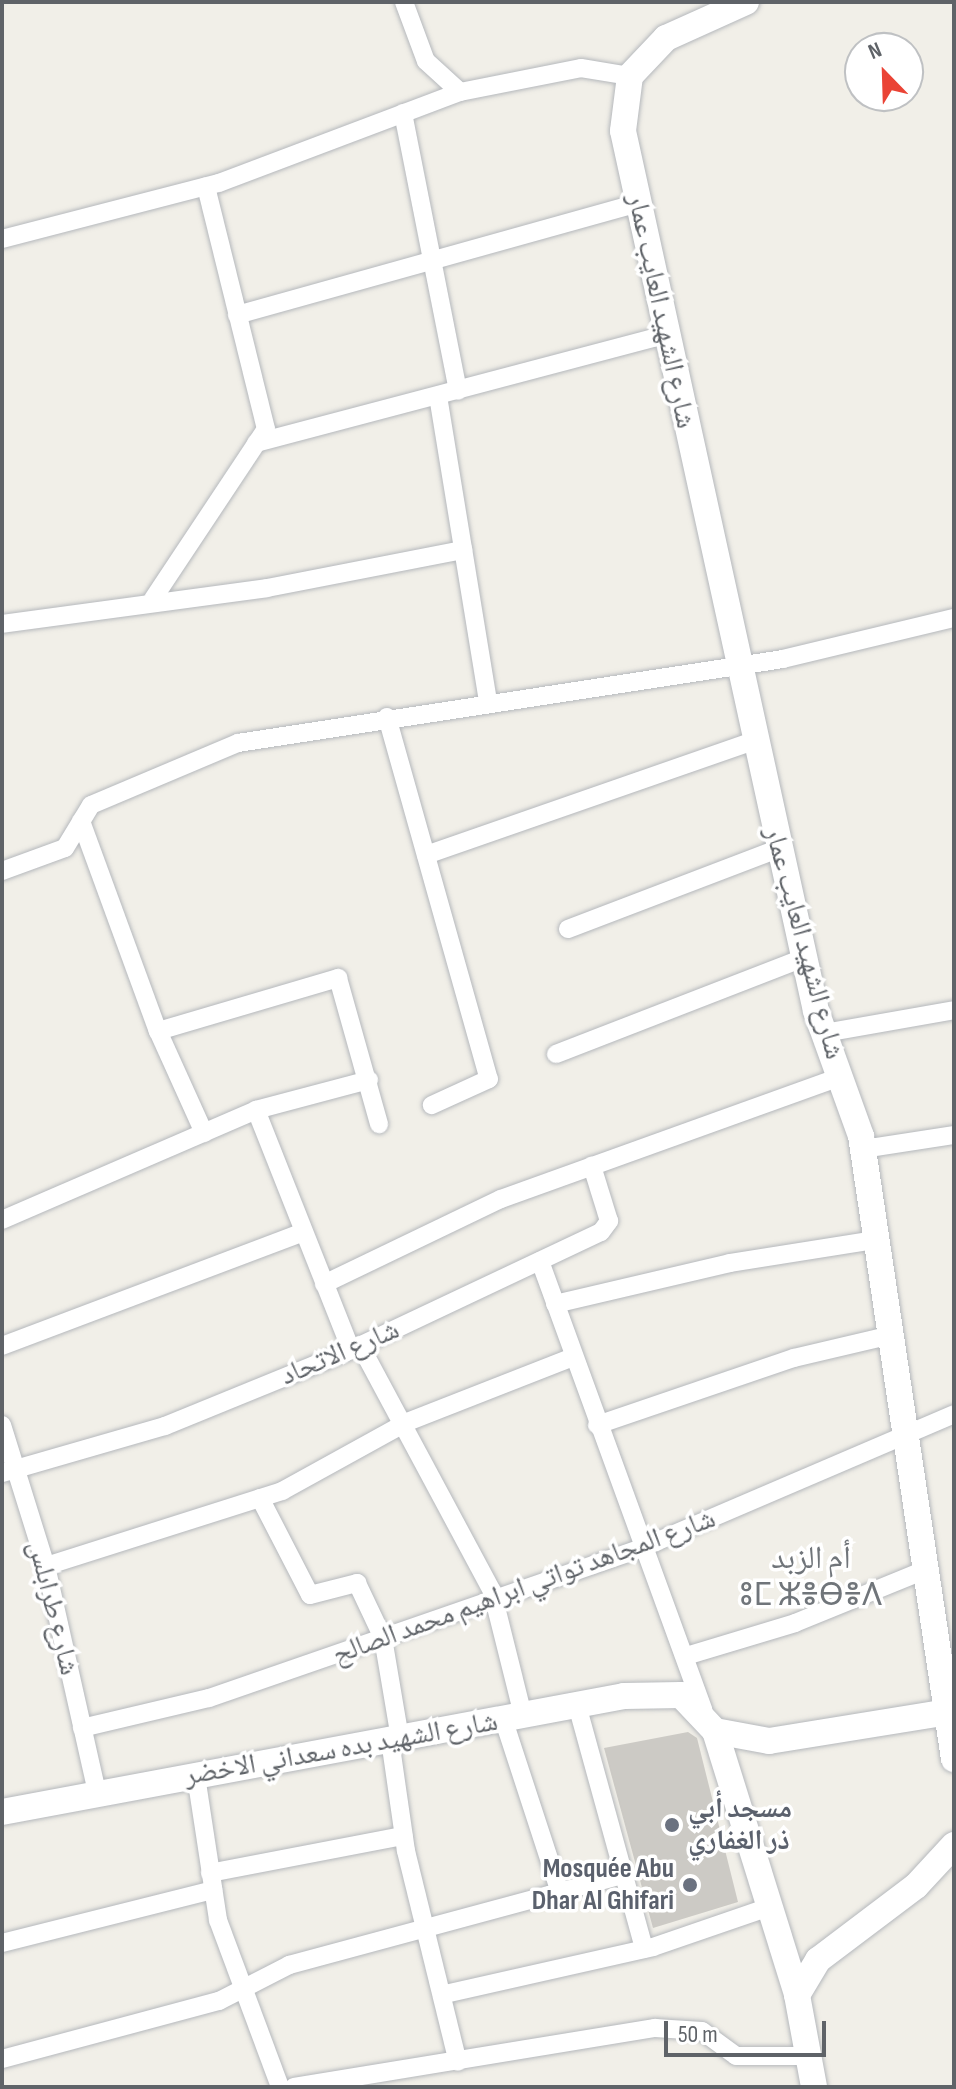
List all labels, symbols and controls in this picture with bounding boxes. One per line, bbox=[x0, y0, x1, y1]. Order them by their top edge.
north arrow bbox=[844, 32, 924, 112]
text: N bbox=[865, 37, 886, 66]
street label: شارع الشهيد العايب عمار bbox=[620, 191, 702, 431]
street label: شارع الشهيد العايب عمار bbox=[757, 823, 851, 1063]
street label: شارع الاتحاد bbox=[276, 1313, 404, 1393]
street label: شارع المجاهد تواتي ابراهيم محمد الصالح bbox=[328, 1502, 720, 1672]
street label: شارع طرابلس bbox=[20, 1537, 86, 1679]
district label: أم الزبد ⵓⵎ ⵣⴻⴱⴻⴷ bbox=[739, 1541, 883, 1616]
street label: شارع الشهيد بده سعداني الاخضر bbox=[182, 1705, 500, 1793]
place label: مسجد أبي ذر الغفاري bbox=[688, 1792, 792, 1858]
marker: مسجد أبي ذر الغفاري bbox=[663, 1816, 681, 1834]
place label: Mosquée Abu Dhar Al Ghifari bbox=[532, 1852, 674, 1918]
marker: Mosquée Abu Dhar Al Ghifari bbox=[681, 1876, 699, 1894]
scale bar bbox=[668, 2005, 830, 2055]
text: 50 m bbox=[678, 2020, 718, 2049]

